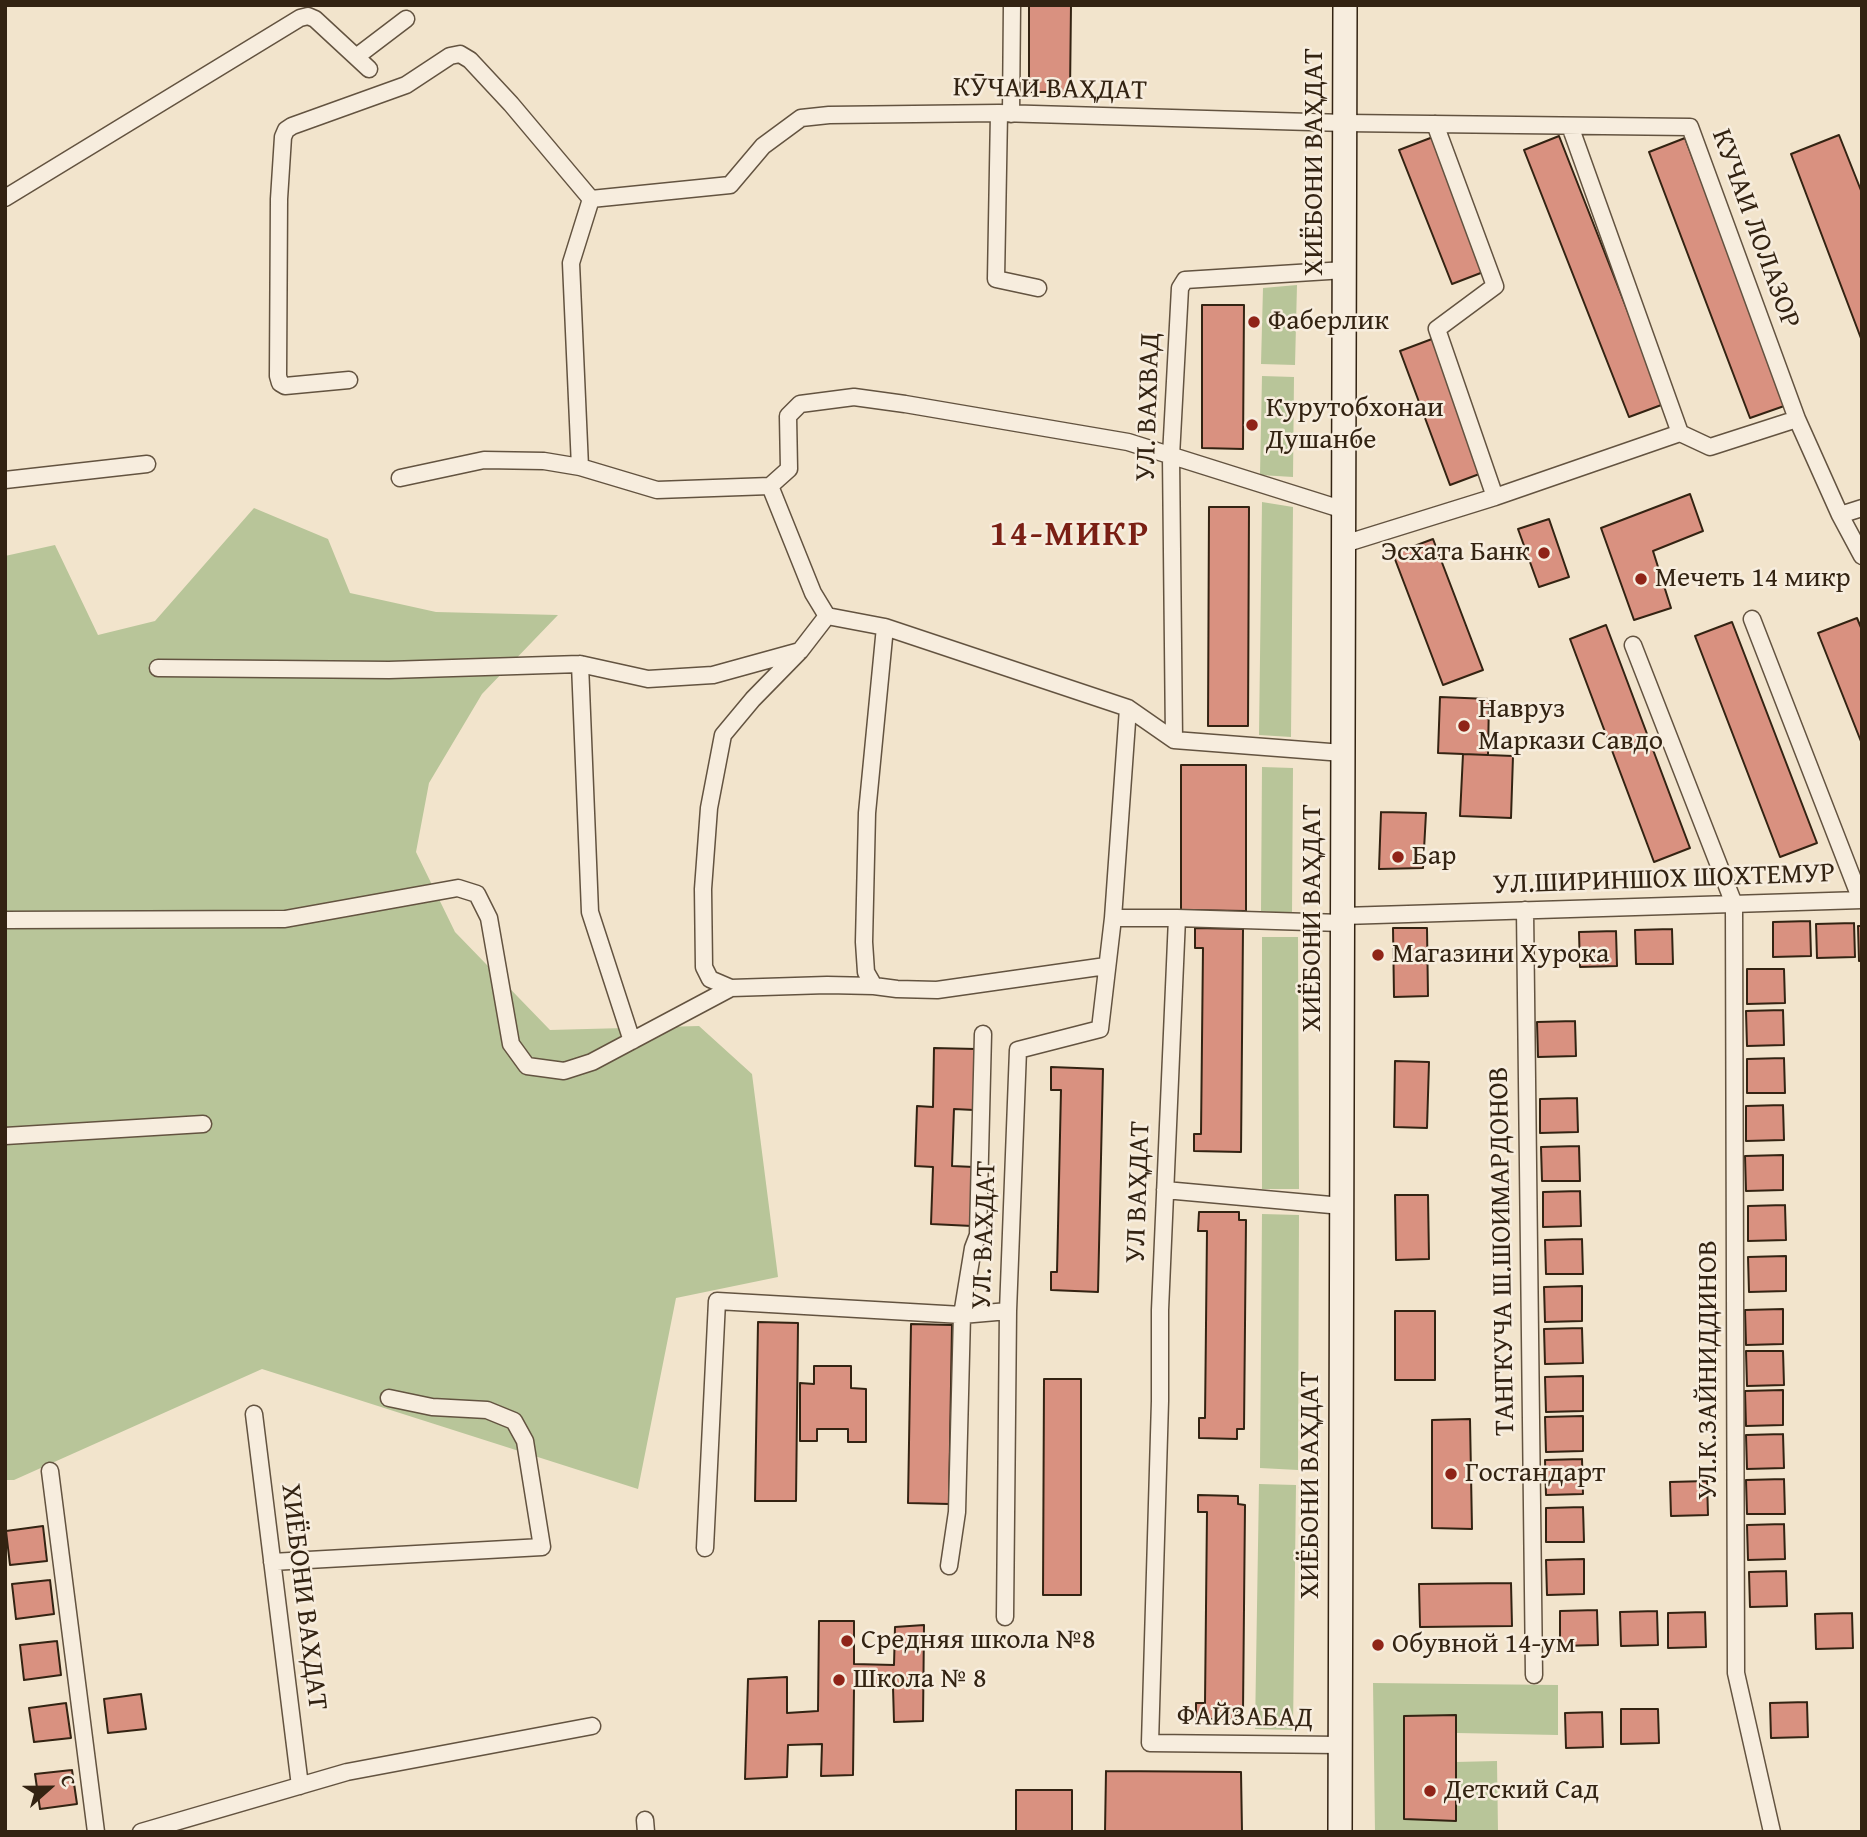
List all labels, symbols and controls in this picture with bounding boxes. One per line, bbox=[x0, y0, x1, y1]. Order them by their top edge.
street label: ХИЁБОНИ ВАҲДАТ bbox=[1298, 48, 1332, 276]
street label: КӮЧАИ ВАҲДАТ bbox=[953, 72, 1147, 108]
street label: КУЧАИ ЛОЛАЗОР bbox=[1703, 125, 1807, 333]
place label: Фаберлик bbox=[1268, 305, 1389, 339]
marker: Фаберлик bbox=[1246, 314, 1262, 330]
street label: УЛ. ВАХВАД bbox=[1130, 332, 1168, 482]
place label: Курутобхонаи Душанбе bbox=[1266, 392, 1444, 458]
marker: Курутобхонаи Душанбе bbox=[1244, 417, 1260, 433]
district label: 14-МИКР bbox=[991, 515, 1149, 557]
place label: Эсхата Банк bbox=[1381, 536, 1530, 570]
marker: Эсхата Банк bbox=[1536, 545, 1552, 561]
place label: Мечеть 14 микр bbox=[1655, 562, 1851, 596]
marker: Мечеть 14 микр bbox=[1633, 571, 1649, 587]
place label: Навруз Маркази Савдо bbox=[1478, 693, 1663, 759]
marker: Навруз Маркази Савдо bbox=[1456, 718, 1472, 734]
street label: ХИЁБОНИ ВАҲДАТ bbox=[1296, 804, 1330, 1032]
place label: Бар bbox=[1412, 840, 1456, 874]
marker: Бар bbox=[1390, 849, 1406, 865]
street label: УЛ.ШИРИНШОХ ШОХТЕМУР bbox=[1492, 857, 1836, 903]
place label: Магазини Хурока bbox=[1392, 938, 1609, 972]
marker: Магазини Хурока bbox=[1370, 947, 1386, 963]
street label: ТАНГКУЧА Ш.ШОИМАРДОНОВ bbox=[1483, 1066, 1523, 1436]
street label: УЛ ВАҲДАТ bbox=[1120, 1120, 1158, 1264]
street label: УЛ. ВАХДАТ bbox=[966, 1160, 1004, 1310]
street label: УЛ.К.ЗАЙНИДДИНОВ bbox=[1692, 1240, 1726, 1500]
street label: ХИЁБОНИ ВАҲДАТ bbox=[1294, 1371, 1328, 1599]
place label: Гостандарт bbox=[1465, 1457, 1606, 1491]
marker: Гостандарт bbox=[1443, 1466, 1459, 1482]
street label: ХИЁБОНИ ВАХДАТ bbox=[272, 1482, 334, 1712]
place label: Средняя школа №8 bbox=[861, 1624, 1095, 1658]
place label: Обувной 14-ум bbox=[1392, 1628, 1575, 1662]
marker: Средняя школа №8 bbox=[839, 1633, 855, 1649]
marker: Обувной 14-ум bbox=[1370, 1637, 1386, 1653]
place label: Школа № 8 bbox=[853, 1663, 986, 1697]
marker: Школа № 8 bbox=[831, 1672, 847, 1688]
street label: ФАЙЗАБАД bbox=[1177, 1700, 1313, 1736]
north arrow bbox=[14, 1753, 84, 1823]
text: С bbox=[54, 1770, 84, 1791]
place label: Детский Сад bbox=[1444, 1774, 1599, 1808]
marker: Детский Сад bbox=[1422, 1783, 1438, 1799]

